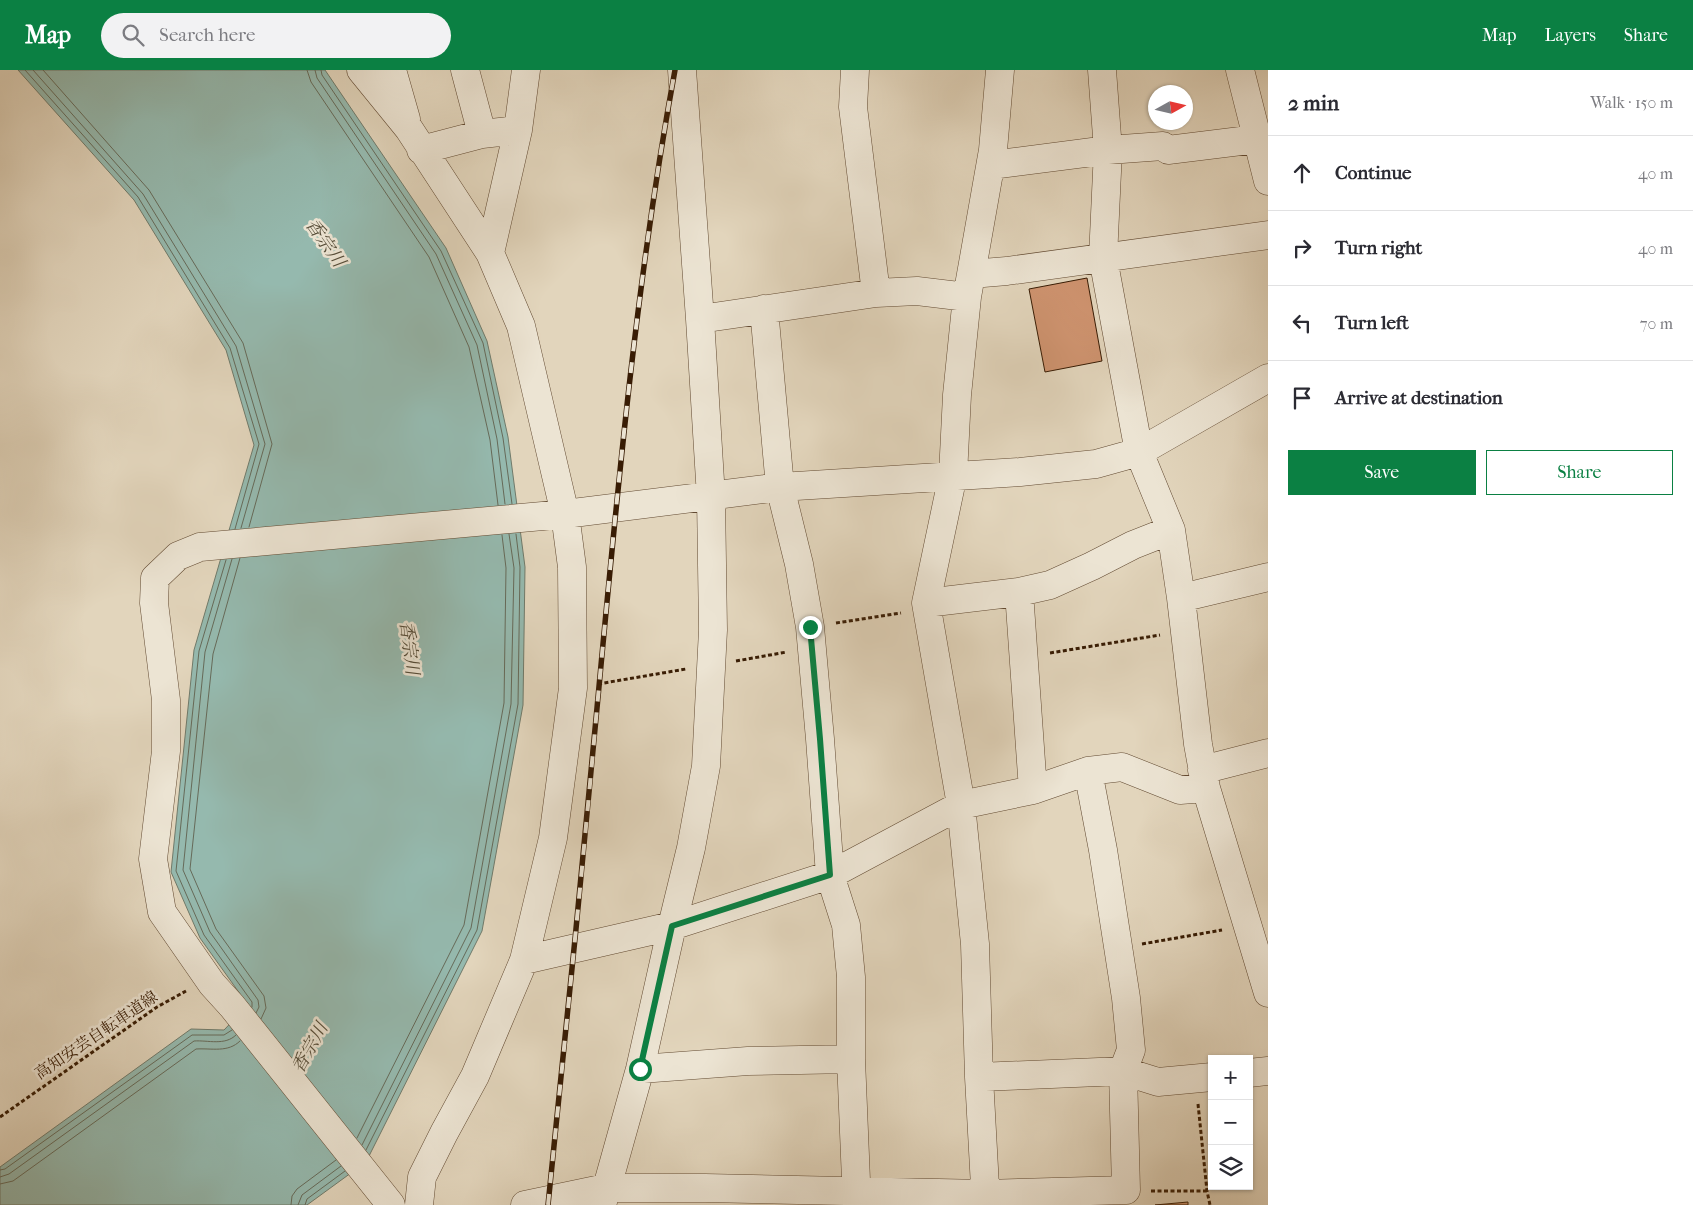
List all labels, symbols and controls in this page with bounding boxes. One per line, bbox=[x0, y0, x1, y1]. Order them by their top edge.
search box bbox=[101, 13, 451, 58]
text: Map bbox=[25, 21, 71, 49]
icon: search bbox=[119, 21, 147, 49]
text: Search here bbox=[159, 24, 255, 46]
text: Map bbox=[1482, 25, 1516, 46]
text: Layers bbox=[1544, 25, 1596, 46]
text: Share bbox=[1624, 25, 1668, 46]
north arrow bbox=[1148, 85, 1193, 130]
text: 2 min bbox=[1288, 91, 1339, 115]
text: Walk · 150 m bbox=[1590, 93, 1673, 112]
icon: ahead bbox=[1288, 159, 1316, 187]
text: Continue bbox=[1335, 162, 1411, 184]
text: 40 m bbox=[1638, 164, 1673, 183]
water label: 香宗川 bbox=[301, 215, 350, 273]
icon: right bbox=[1288, 234, 1316, 262]
text: Turn right bbox=[1335, 237, 1422, 259]
text: 40 m bbox=[1638, 239, 1673, 258]
icon: left bbox=[1288, 309, 1316, 337]
text: Turn left bbox=[1335, 312, 1409, 334]
text: 70 m bbox=[1640, 314, 1673, 333]
icon: arrive bbox=[1288, 384, 1316, 412]
text: Arrive at destination bbox=[1335, 387, 1503, 409]
button: Save bbox=[1288, 450, 1476, 495]
button: Share bbox=[1486, 450, 1673, 495]
route end bbox=[799, 616, 822, 639]
water label: 香宗川 bbox=[395, 620, 423, 678]
street label: 高知安芸自転車道線 bbox=[31, 987, 161, 1083]
water label: 香宗川 bbox=[288, 1018, 333, 1077]
map controls bbox=[1208, 1055, 1253, 1190]
button: + bbox=[1208, 1055, 1253, 1100]
route start bbox=[629, 1058, 652, 1081]
button: − bbox=[1208, 1100, 1253, 1145]
button: layers bbox=[1208, 1145, 1253, 1190]

